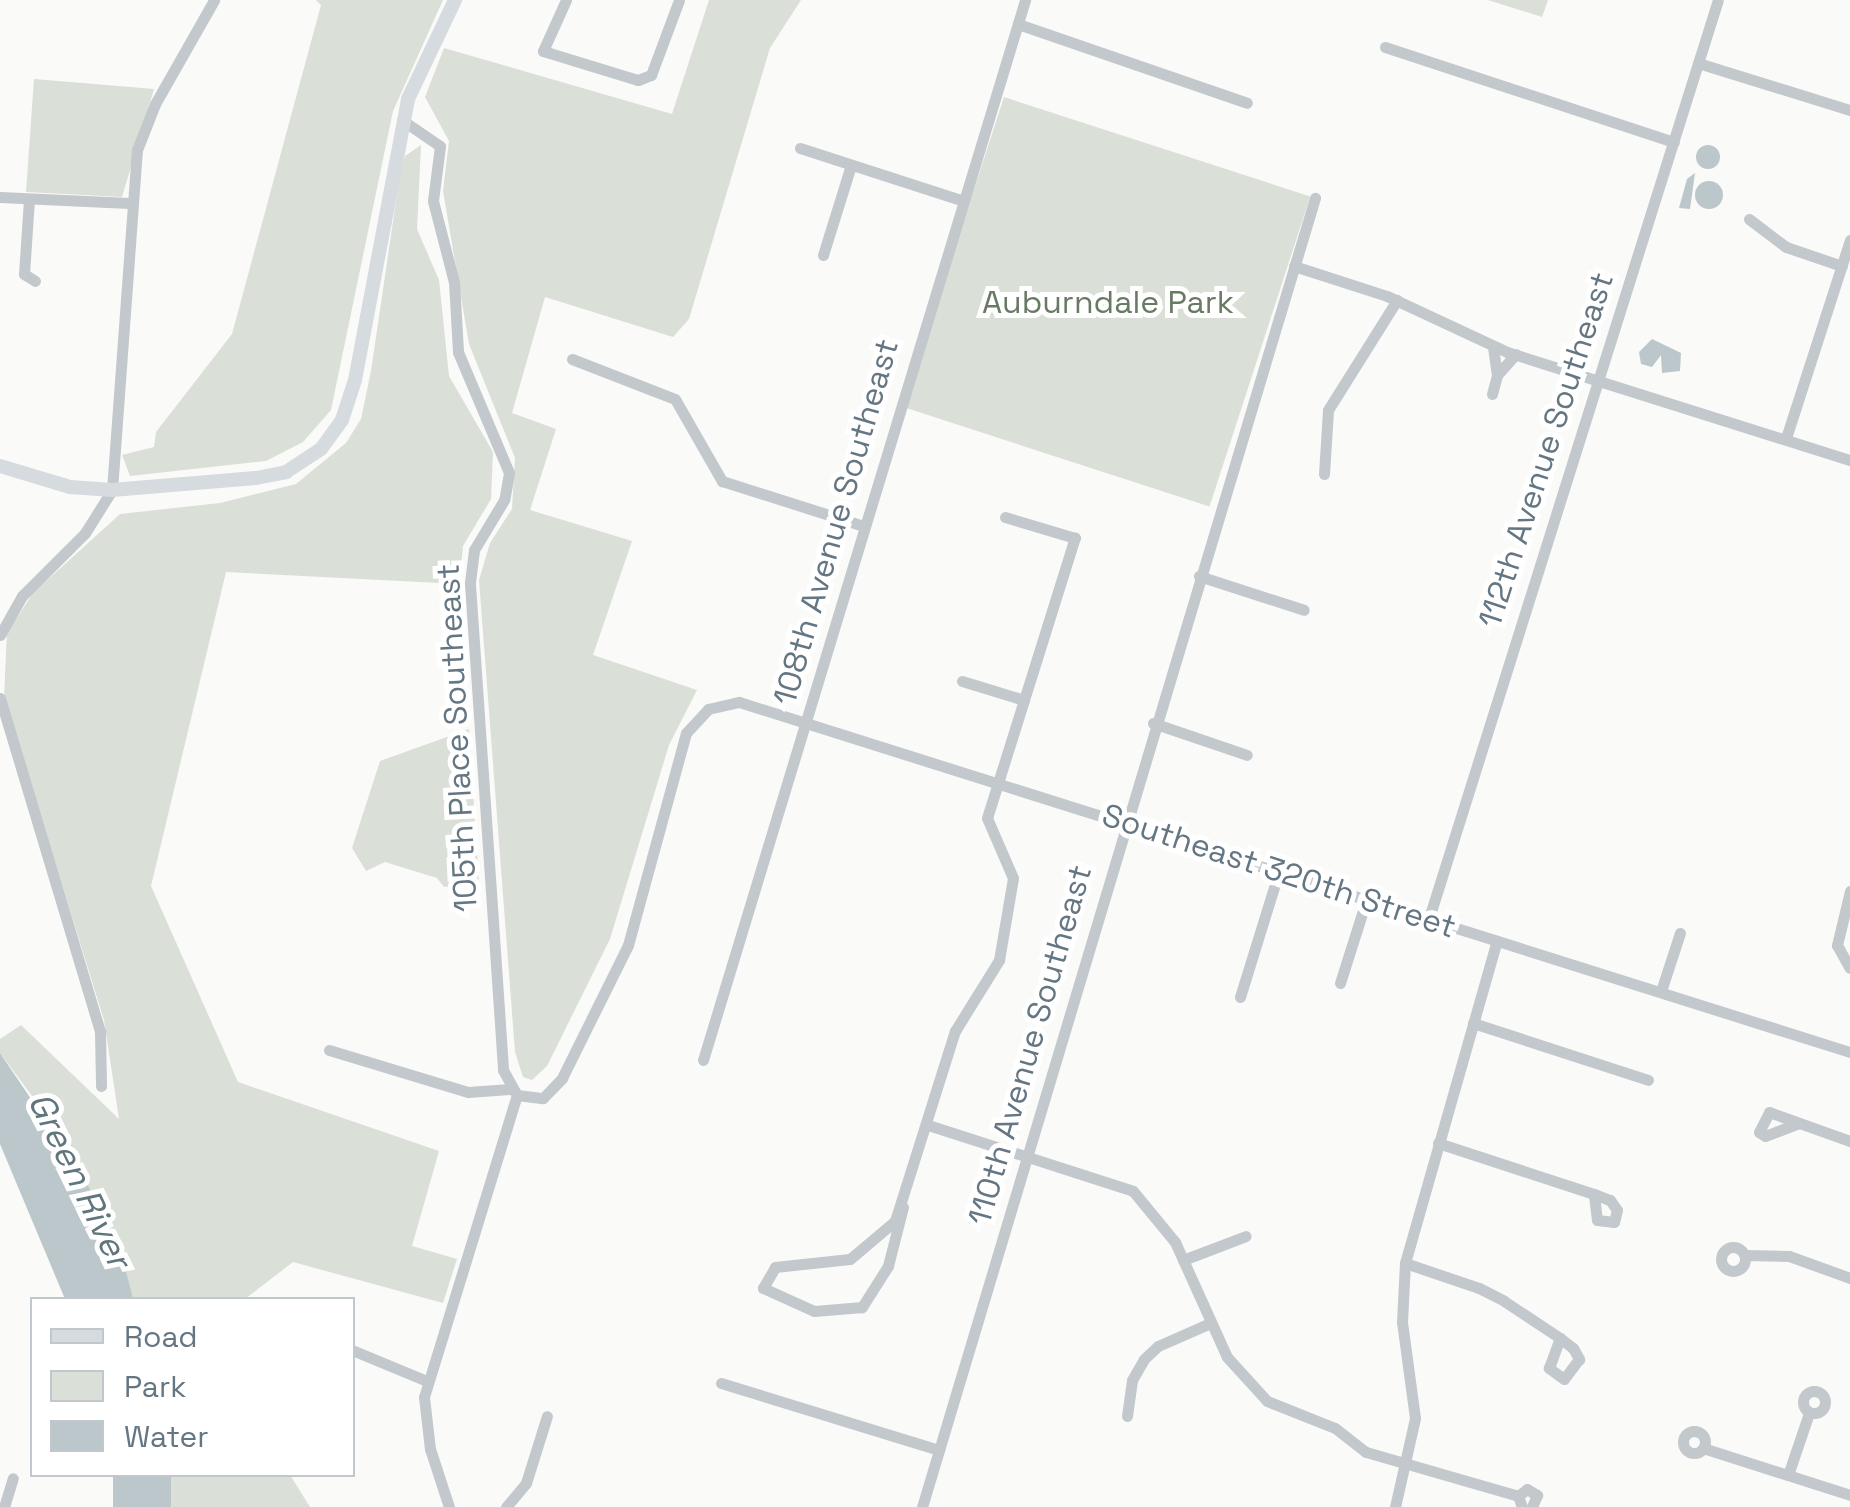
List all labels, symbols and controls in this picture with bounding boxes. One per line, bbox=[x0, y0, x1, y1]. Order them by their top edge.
street label: 112th Avenue Southeast bbox=[1470, 267, 1622, 633]
park label: Auburndale Park bbox=[982, 283, 1234, 321]
street label: 108th Avenue Southeast bbox=[765, 334, 907, 710]
street label: 105th Place Southeast bbox=[429, 563, 485, 913]
street label: Southeast 320th Street bbox=[1097, 796, 1461, 946]
street label: 110th Avenue Southeast bbox=[960, 861, 1100, 1229]
water label: Green River bbox=[19, 1085, 141, 1275]
legend bbox=[30, 1297, 355, 1477]
text: Road bbox=[124, 1317, 198, 1356]
text: Park bbox=[124, 1367, 186, 1406]
text: Water bbox=[124, 1417, 209, 1456]

